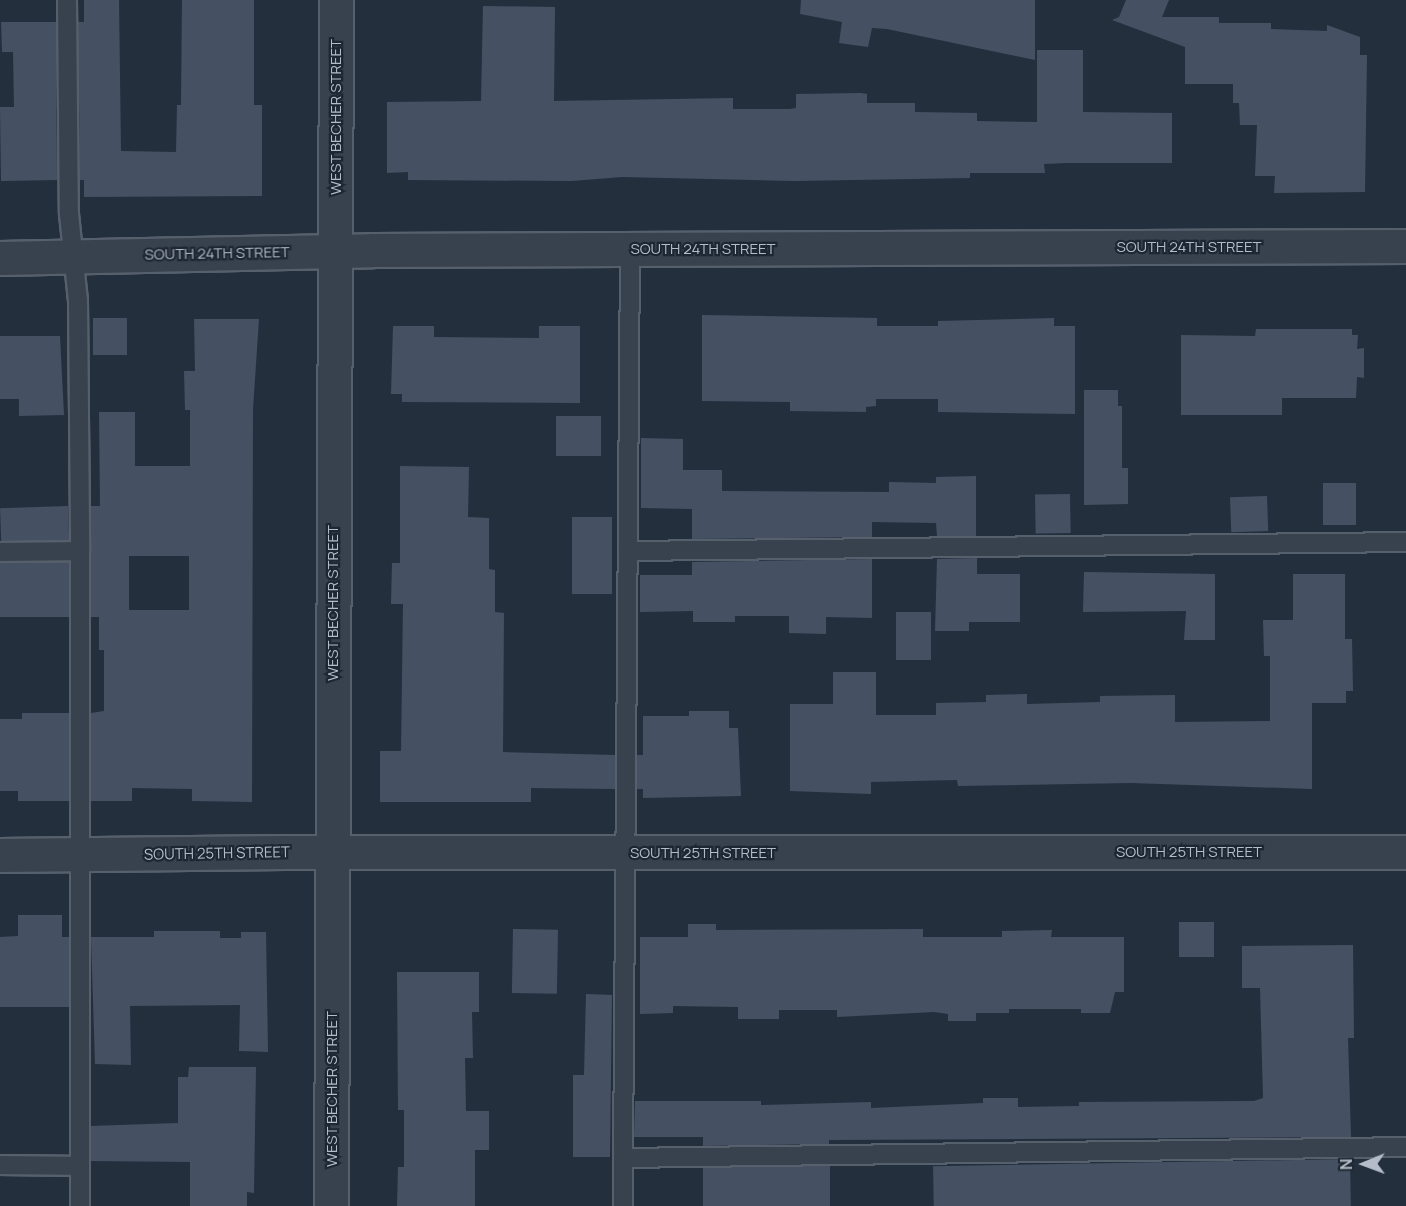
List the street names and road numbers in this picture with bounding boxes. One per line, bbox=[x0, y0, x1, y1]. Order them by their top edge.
street label: WEST BECHER STREET bbox=[327, 39, 345, 195]
street label: SOUTH 24TH STREET bbox=[1117, 238, 1261, 256]
street label: SOUTH 24TH STREET bbox=[631, 240, 775, 258]
street label: SOUTH 24TH STREET bbox=[144, 243, 290, 263]
street label: WEST BECHER STREET bbox=[324, 525, 342, 681]
street label: SOUTH 25TH STREET bbox=[144, 843, 290, 863]
street label: SOUTH 25TH STREET bbox=[1116, 843, 1262, 861]
street label: SOUTH 25TH STREET bbox=[630, 844, 776, 862]
street label: WEST BECHER STREET bbox=[323, 1011, 341, 1167]

